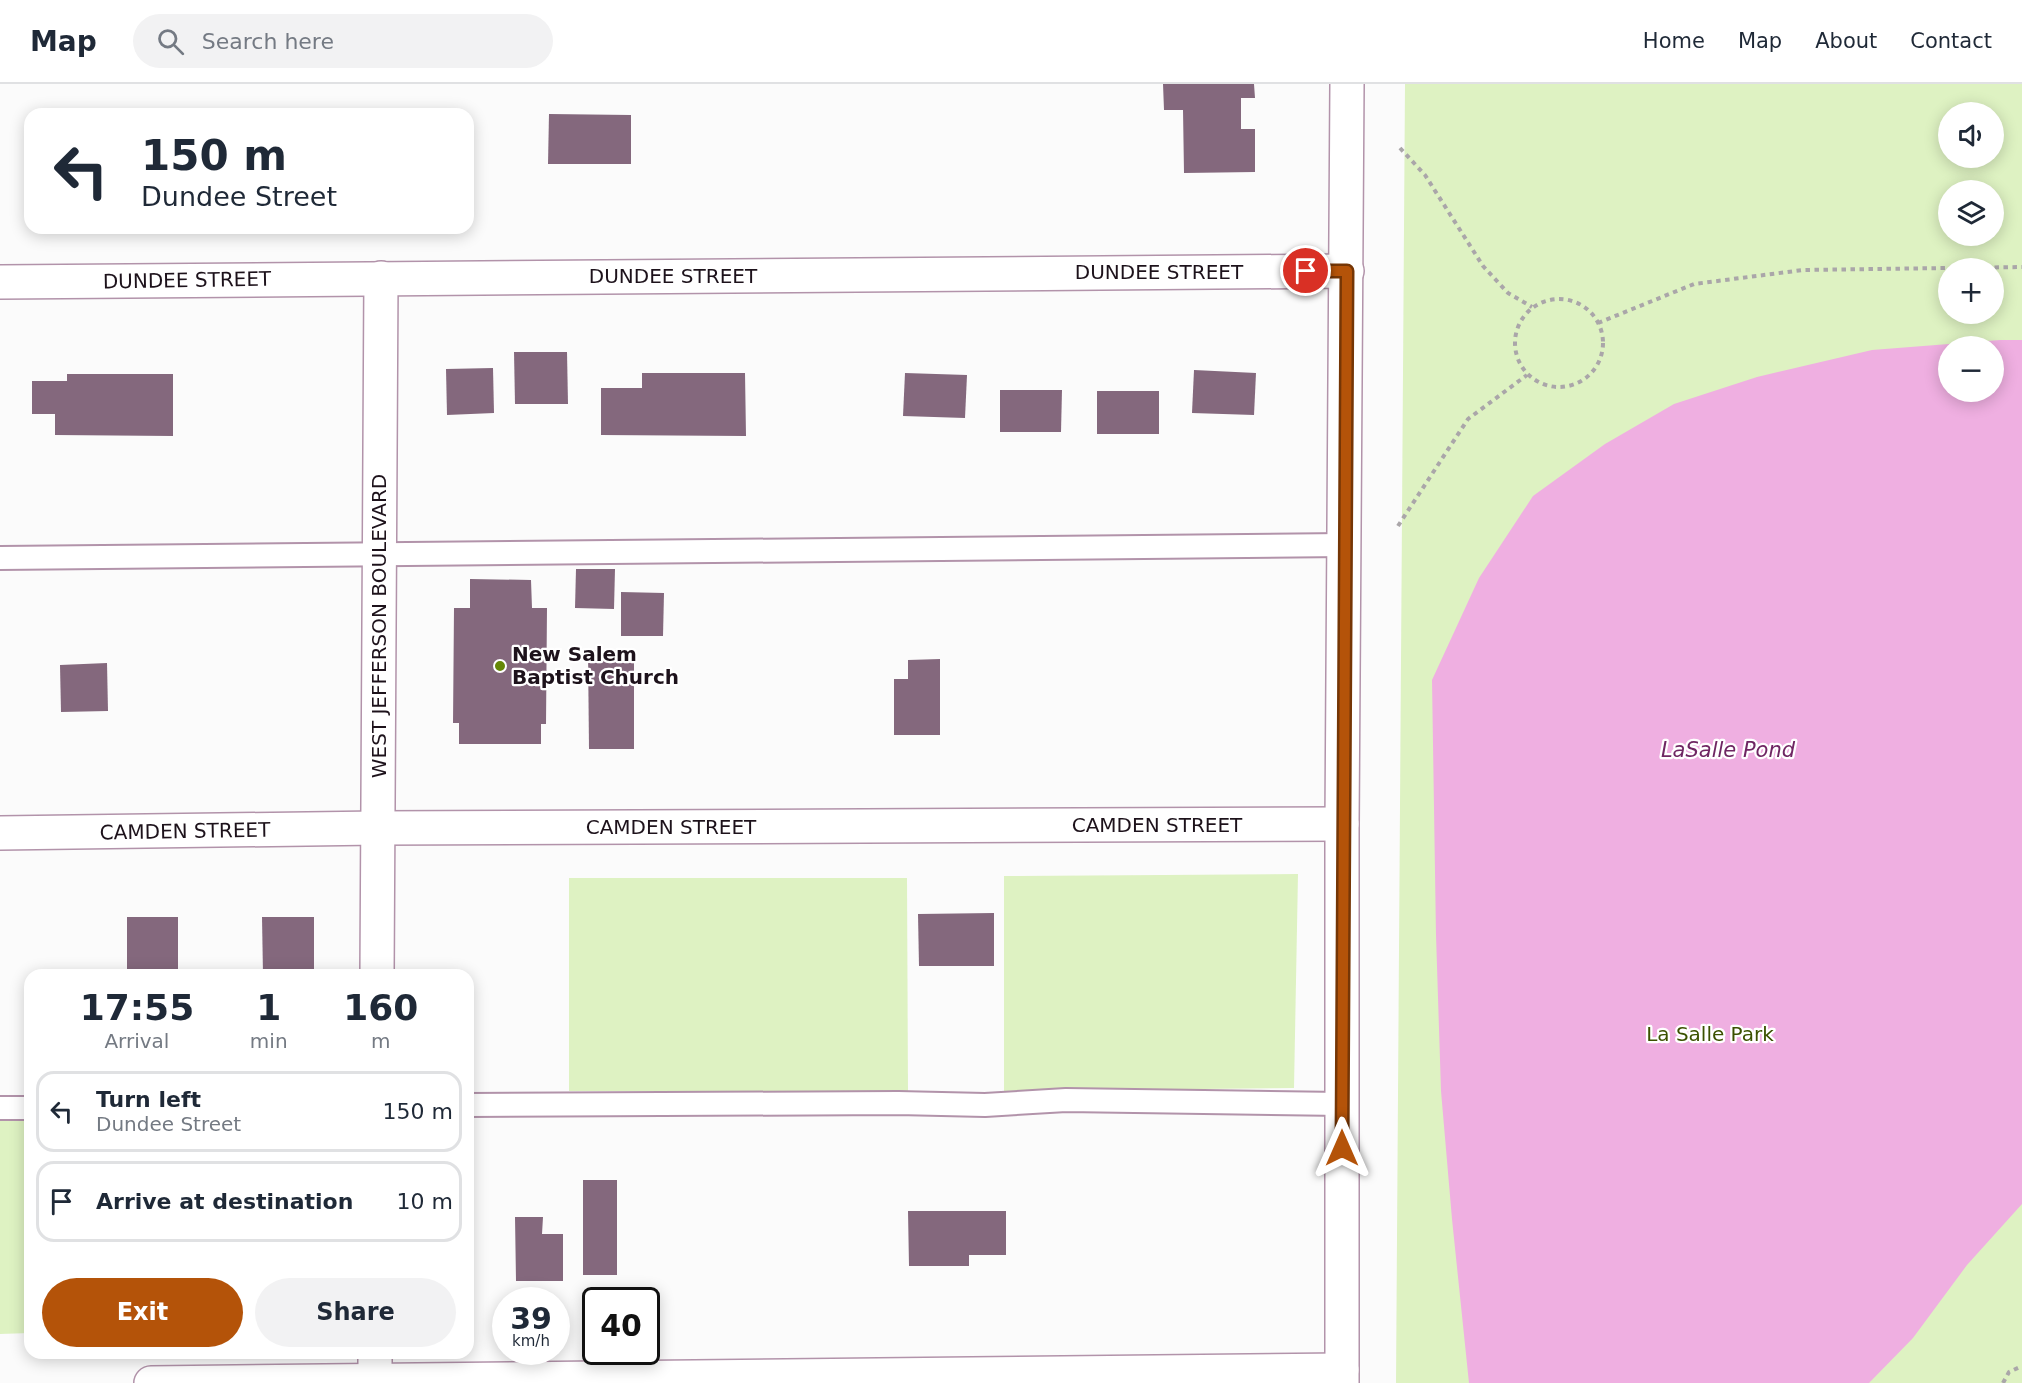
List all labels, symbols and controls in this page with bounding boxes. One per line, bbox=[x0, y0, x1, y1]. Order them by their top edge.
search box bbox=[133, 14, 553, 68]
text: Map bbox=[30, 25, 97, 58]
icon: search bbox=[154, 25, 187, 58]
text: Search here bbox=[202, 29, 334, 54]
text: Home bbox=[1643, 29, 1705, 53]
text: Map bbox=[1738, 29, 1782, 53]
text: About bbox=[1815, 29, 1877, 53]
text: Contact bbox=[1910, 29, 1992, 53]
map controls bbox=[1938, 102, 2004, 402]
button: sound bbox=[1938, 102, 2004, 168]
text: 150 m bbox=[141, 131, 287, 180]
icon: left bbox=[42, 132, 120, 210]
button: layers bbox=[1938, 180, 2004, 246]
text: Dundee Street bbox=[141, 181, 337, 212]
pin bbox=[1280, 245, 1331, 296]
icon: arrive bbox=[1289, 254, 1322, 287]
button: + bbox=[1938, 258, 2004, 324]
street label: DUNDEE STREET bbox=[1075, 260, 1244, 284]
street label: DUNDEE STREET bbox=[589, 264, 758, 288]
street label: DUNDEE STREET bbox=[103, 267, 272, 293]
button: − bbox=[1938, 336, 2004, 402]
street label: WEST JEFFERSON BOULEVARD bbox=[367, 474, 391, 778]
place label: New Salem Baptist Church bbox=[512, 642, 679, 689]
marker: New Salem Baptist Church bbox=[493, 659, 507, 673]
water label: LaSalle Pond bbox=[1661, 738, 1796, 762]
street label: CAMDEN STREET bbox=[1072, 813, 1243, 837]
street label: CAMDEN STREET bbox=[586, 815, 757, 839]
street label: CAMDEN STREET bbox=[100, 817, 271, 844]
text: 17:55 bbox=[80, 987, 194, 1028]
text: 1 bbox=[256, 987, 281, 1028]
text: 160 bbox=[343, 987, 418, 1028]
park label: La Salle Park bbox=[1646, 1022, 1774, 1046]
text: Arrival bbox=[104, 1029, 169, 1053]
text: min bbox=[250, 1029, 288, 1053]
text: m bbox=[371, 1029, 391, 1053]
text: Turn left bbox=[96, 1087, 201, 1112]
icon: left bbox=[45, 1095, 78, 1128]
text: 150 m bbox=[383, 1099, 453, 1124]
text: Dundee Street bbox=[96, 1112, 241, 1136]
position arrow bbox=[1310, 1116, 1374, 1180]
icon: arrive bbox=[45, 1185, 78, 1218]
text: Arrive at destination bbox=[96, 1189, 353, 1214]
text: 10 m bbox=[397, 1189, 453, 1214]
button: Exit bbox=[42, 1278, 243, 1347]
button: Share bbox=[255, 1278, 456, 1347]
speed limit sign: 40 bbox=[582, 1287, 660, 1365]
text: 39 bbox=[510, 1301, 552, 1336]
text: km/h bbox=[512, 1332, 550, 1350]

